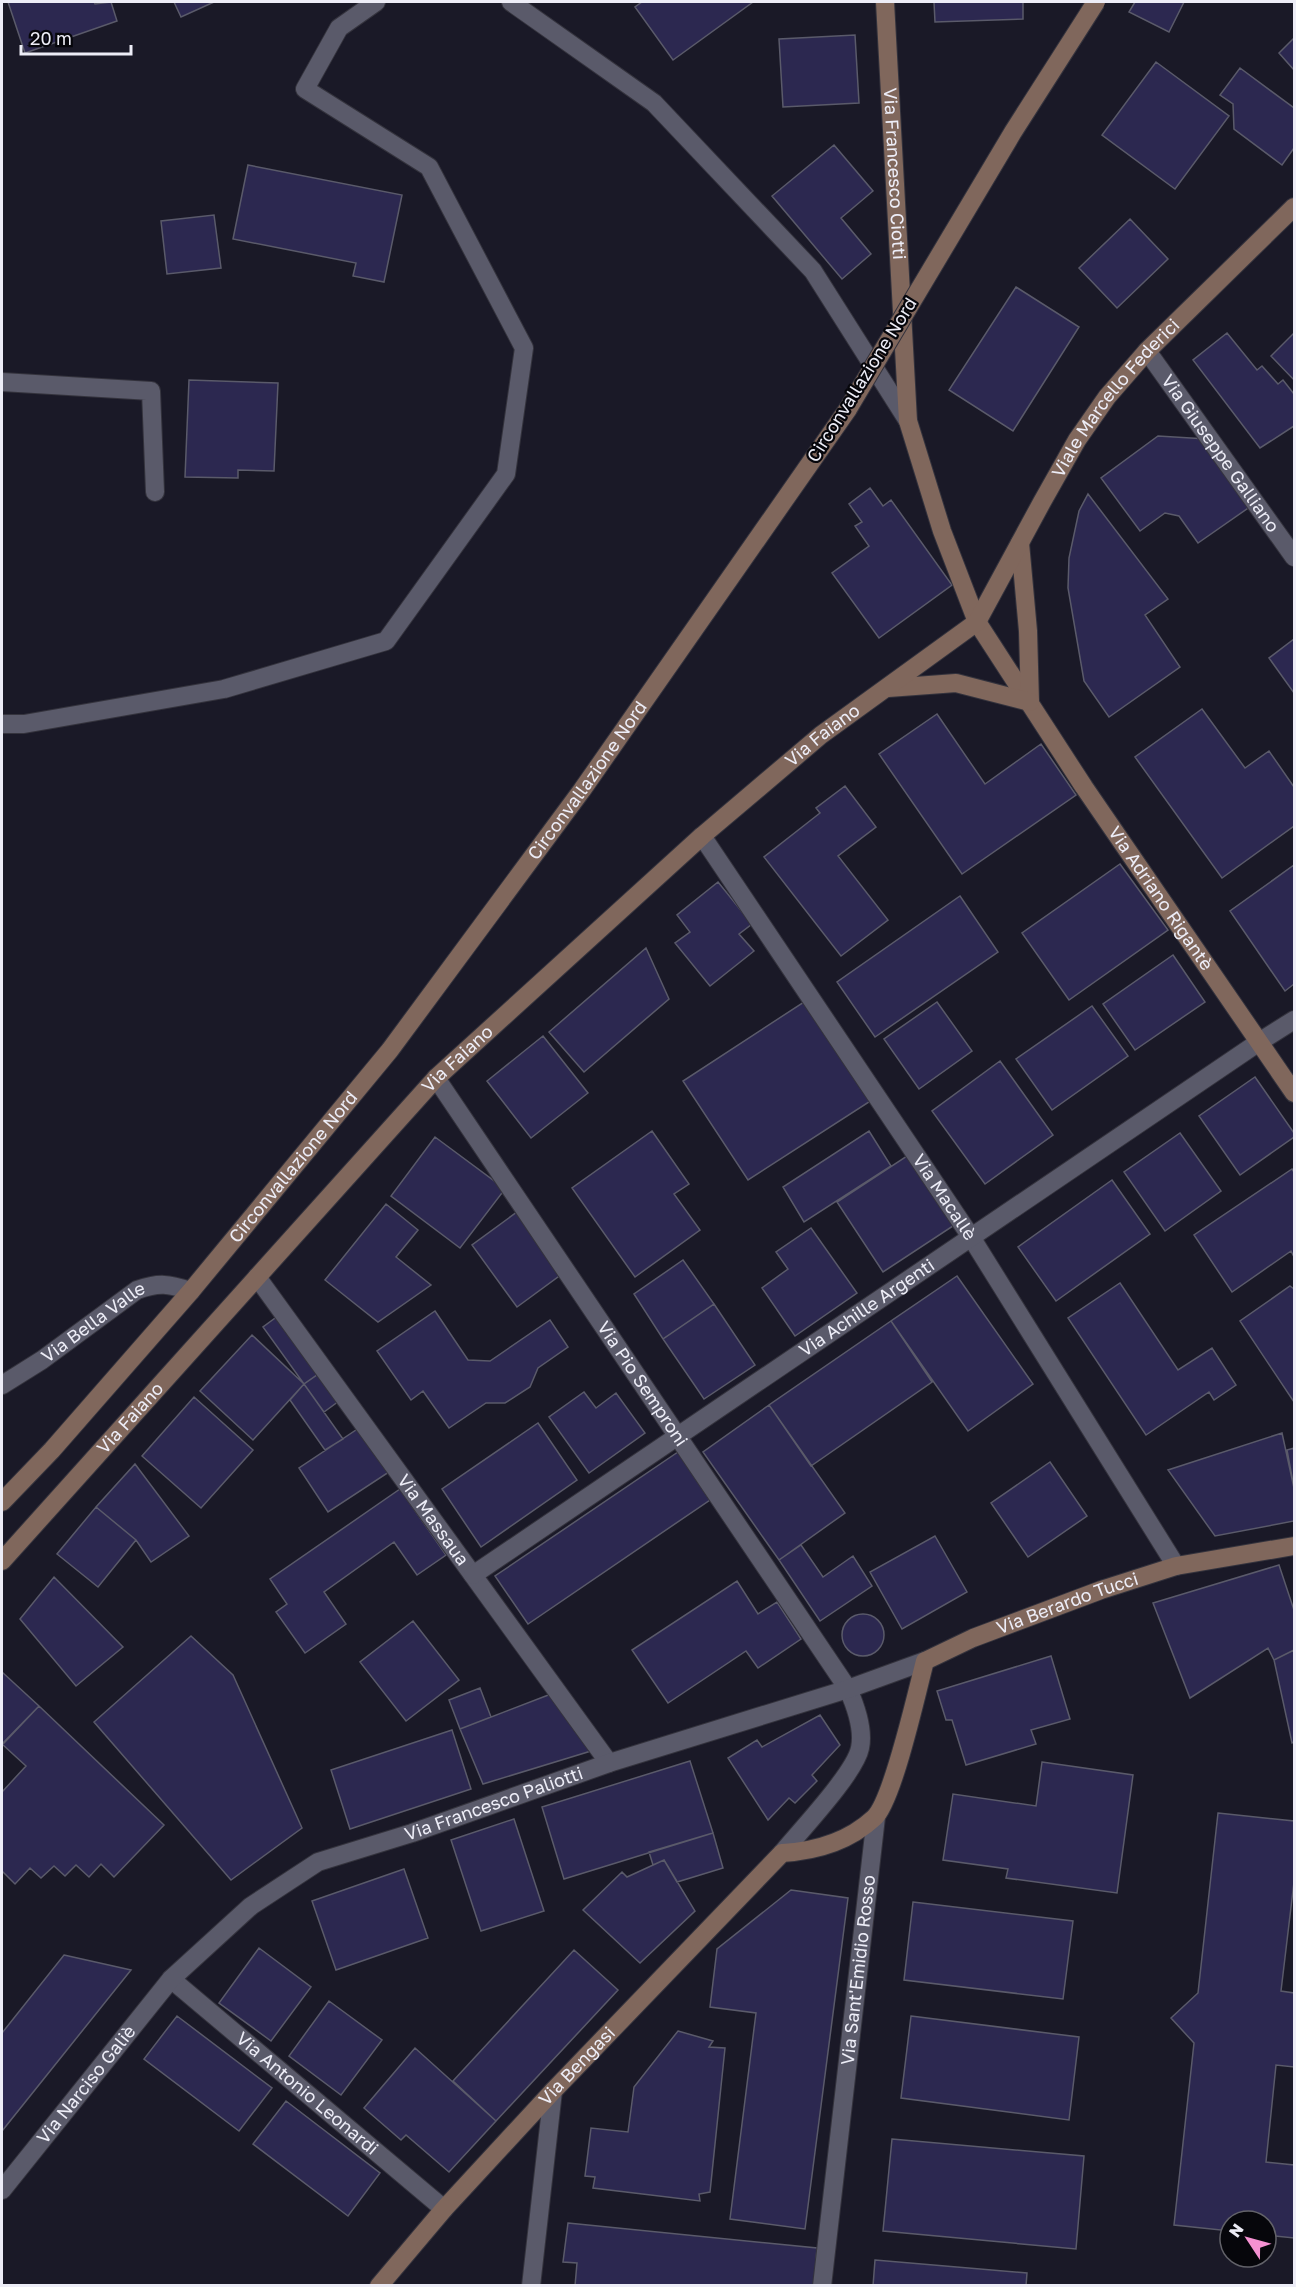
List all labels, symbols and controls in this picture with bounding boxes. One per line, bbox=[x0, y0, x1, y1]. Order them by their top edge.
scale bar bbox=[21, 18, 130, 56]
text: 20 m bbox=[30, 27, 72, 49]
street label: Via Francesco Ciotti bbox=[880, 87, 911, 260]
street label: Circonvallazione Nord bbox=[802, 293, 921, 466]
street label: Viale Marcello Federici bbox=[1046, 314, 1184, 481]
street label: Via Giuseppe Galliano bbox=[1157, 370, 1285, 536]
street label: Circonvallazione Nord bbox=[522, 696, 651, 864]
street label: Via Faiano bbox=[780, 699, 864, 771]
street label: Via Adriano Rigantè bbox=[1104, 822, 1218, 974]
street label: Via Faiano bbox=[416, 1020, 497, 1096]
street label: Circonvallazione Nord bbox=[224, 1086, 361, 1247]
street label: Via Macallè bbox=[908, 1149, 982, 1244]
street label: Via Achille Argenti bbox=[794, 1253, 938, 1361]
street label: Via Bella Valle bbox=[37, 1276, 147, 1367]
street label: Via Pio Semproni bbox=[593, 1317, 693, 1450]
street label: Via Faiano bbox=[92, 1377, 168, 1458]
street label: Via Massaua bbox=[393, 1469, 474, 1569]
street label: Via Berardo Tucci bbox=[993, 1567, 1141, 1638]
street label: Via Francesco Paliotti bbox=[402, 1761, 586, 1845]
street label: Via Sant'Emidio Rosso bbox=[836, 1874, 879, 2066]
street label: Via Narciso Galiè bbox=[31, 2020, 140, 2148]
street label: Via Bengasi bbox=[533, 2021, 619, 2109]
street label: Via Antonio Leonardi bbox=[232, 2027, 383, 2159]
north arrow bbox=[1218, 2209, 1278, 2269]
text: N bbox=[1224, 2219, 1248, 2241]

